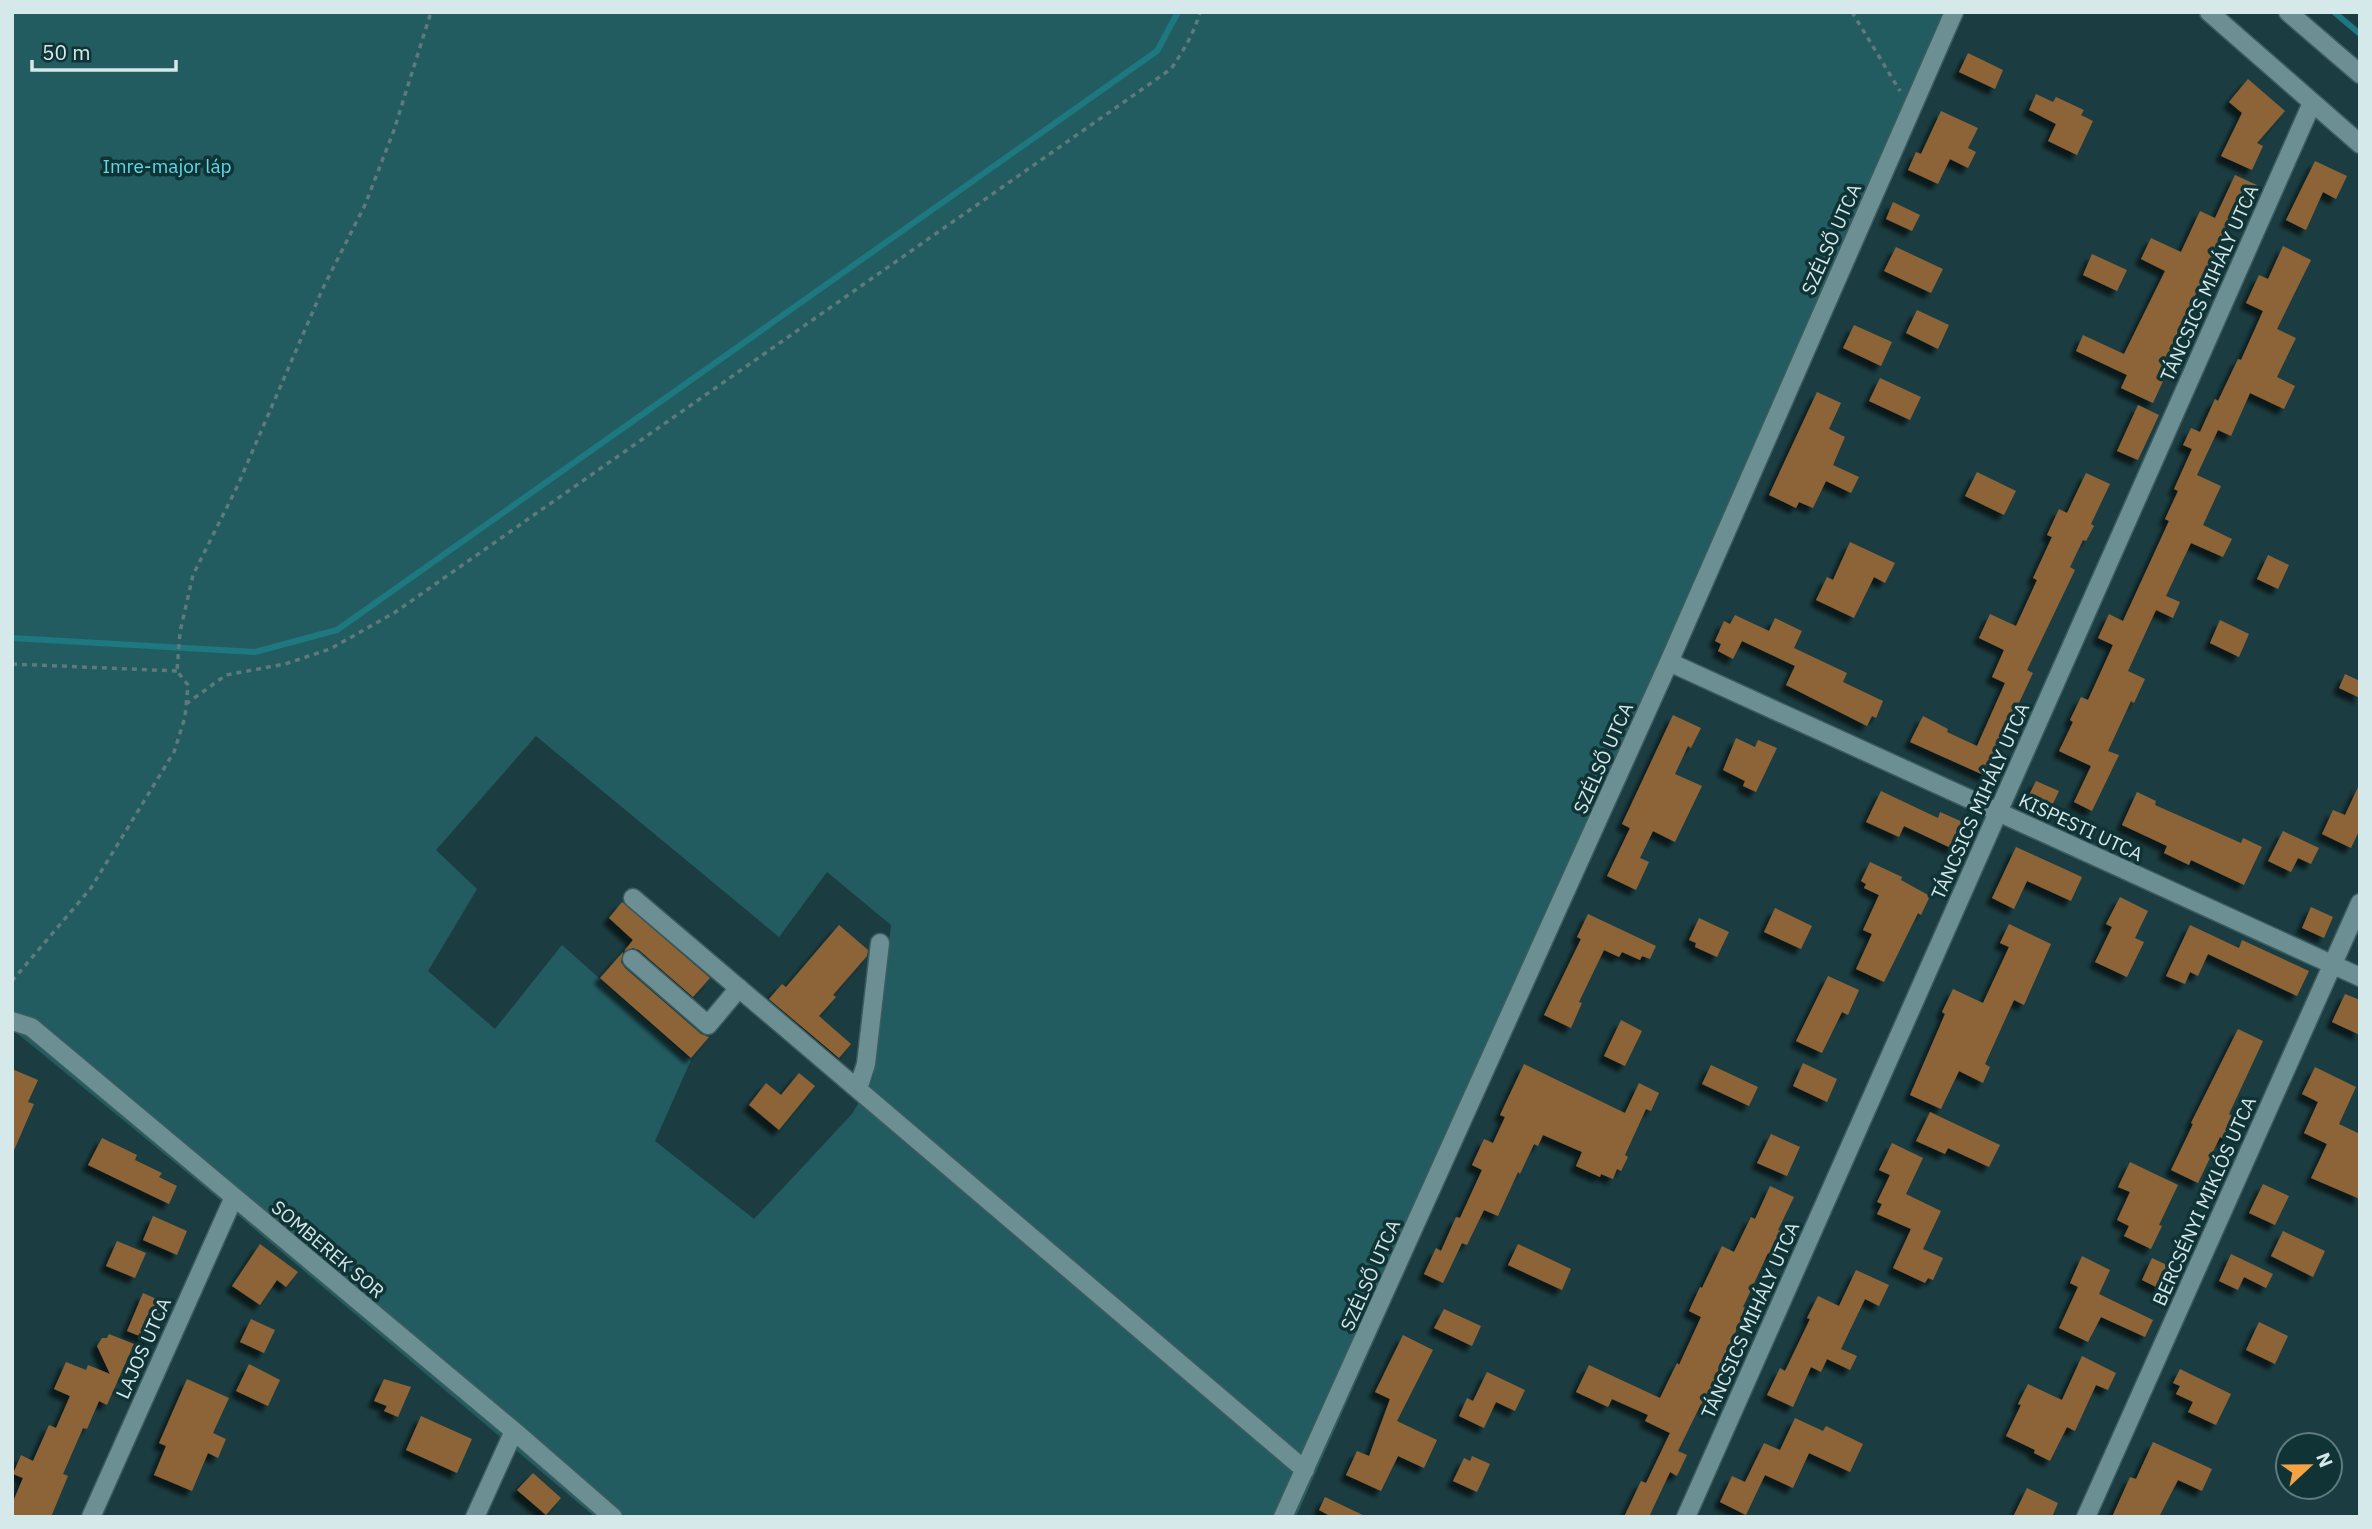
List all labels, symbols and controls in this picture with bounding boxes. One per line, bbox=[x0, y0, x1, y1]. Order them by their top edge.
scale bar bbox=[32, 28, 175, 72]
text: 50 m bbox=[42, 38, 91, 66]
park label: Imre-major láp bbox=[102, 154, 232, 178]
street label: SZÉLSŐ UTCA bbox=[1796, 180, 1866, 298]
street label: TÁNCSICS MIHÁLY UTCA bbox=[2155, 181, 2263, 385]
street label: SZÉLSŐ UTCA bbox=[1568, 699, 1638, 817]
street label: TÁNCSICS MIHÁLY UTCA bbox=[1926, 699, 2034, 903]
street label: KISPESTI UTCA bbox=[2015, 788, 2147, 866]
street label: BERCSÉNYI MIKLÓS UTCA bbox=[2147, 1093, 2261, 1309]
street label: SOMBEREK SOR bbox=[267, 1195, 389, 1303]
street label: SZÉLSŐ UTCA bbox=[1335, 1216, 1405, 1334]
street label: TÁNCSICS MIHÁLY UTCA bbox=[1696, 1218, 1804, 1422]
street label: LAJOS UTCA bbox=[110, 1294, 176, 1402]
north arrow bbox=[2274, 1431, 2344, 1501]
text: N bbox=[2311, 1449, 2338, 1471]

